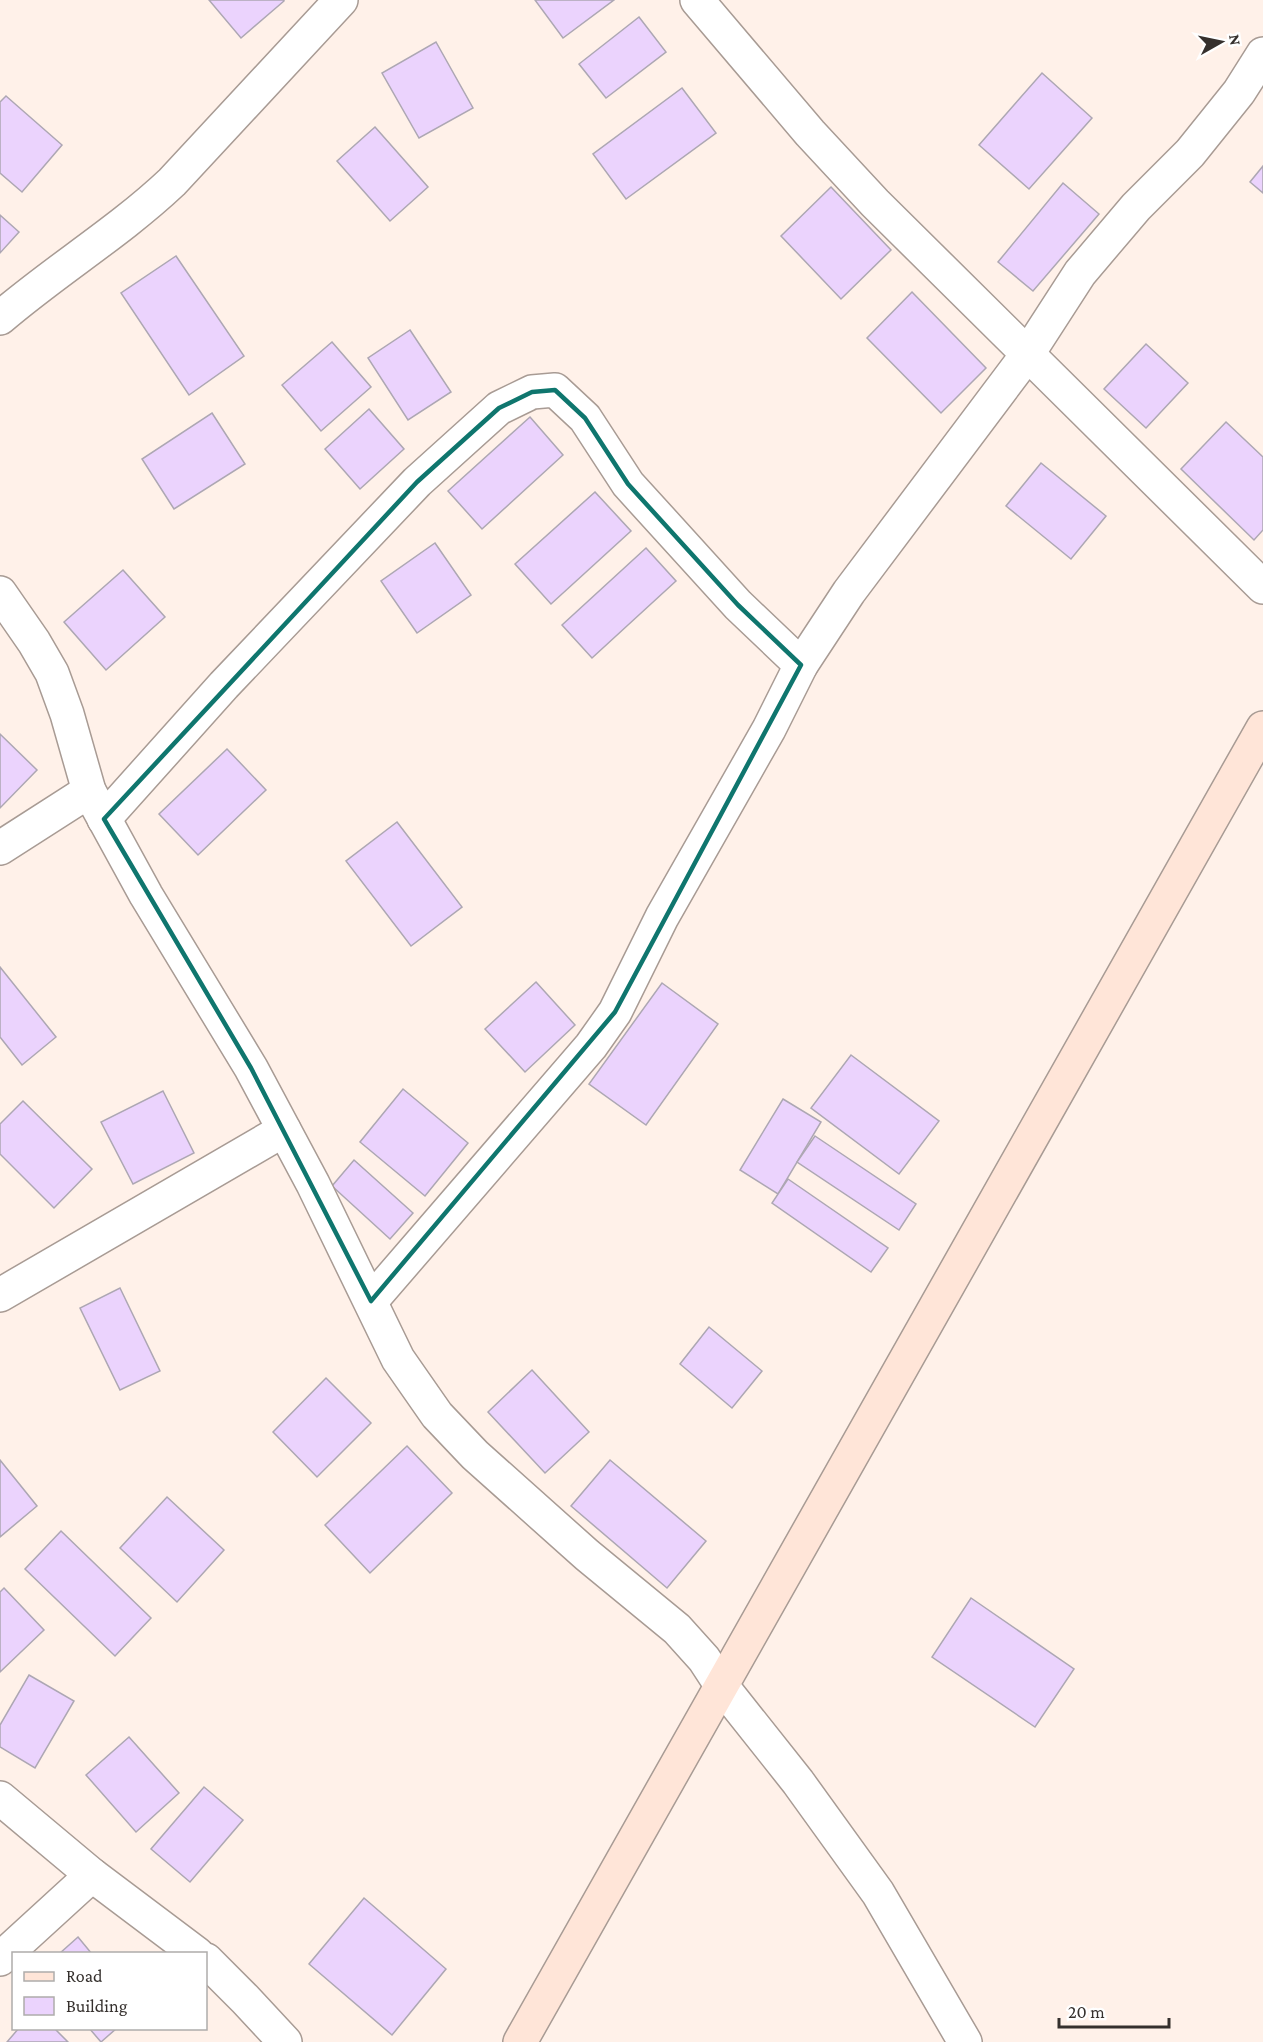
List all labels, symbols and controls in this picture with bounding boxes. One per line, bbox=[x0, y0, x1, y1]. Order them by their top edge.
north arrow bbox=[1191, 12, 1251, 72]
text: N bbox=[1226, 33, 1245, 47]
legend bbox=[12, 1952, 207, 2030]
text: Road bbox=[66, 1966, 103, 1986]
scale bar bbox=[1059, 1991, 1168, 2029]
text: Building bbox=[66, 1996, 128, 2016]
text: 20 m bbox=[1068, 2002, 1105, 2022]

